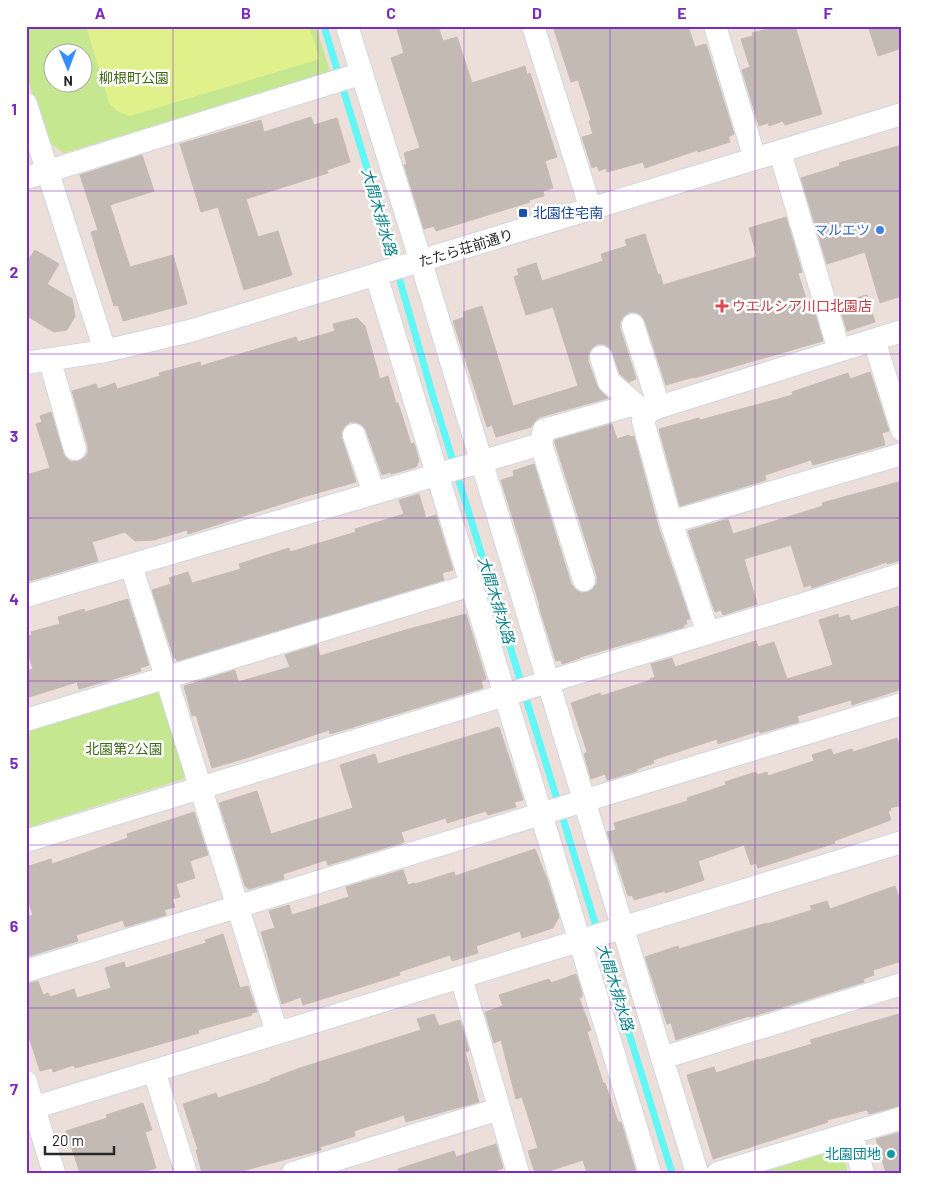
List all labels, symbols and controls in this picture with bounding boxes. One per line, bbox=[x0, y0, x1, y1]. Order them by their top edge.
text: A bbox=[95, 3, 106, 22]
text: B bbox=[241, 3, 251, 22]
text: C bbox=[386, 3, 396, 22]
text: D bbox=[532, 3, 542, 22]
text: E bbox=[677, 3, 687, 22]
text: F bbox=[824, 3, 833, 22]
north arrow bbox=[42, 42, 92, 92]
park label: 柳根町公園 bbox=[99, 69, 169, 86]
text: N bbox=[63, 73, 73, 90]
text: 1 bbox=[11, 99, 17, 118]
water label: 大間木排水路 bbox=[359, 166, 402, 259]
place label: 北園住宅南 bbox=[533, 204, 603, 221]
marker: 北園住宅南 bbox=[517, 207, 529, 219]
place label: マルエツ bbox=[814, 221, 870, 238]
marker: マルエツ bbox=[874, 224, 886, 236]
street label: たたら荘前通り bbox=[417, 225, 515, 270]
text: 2 bbox=[10, 262, 19, 281]
place label: ウエルシア川口北園店 bbox=[732, 297, 872, 314]
marker: ウエルシア川口北園店 bbox=[716, 300, 728, 312]
text: 3 bbox=[10, 426, 18, 445]
water label: 大間木排水路 bbox=[475, 554, 519, 647]
text: 4 bbox=[9, 589, 19, 608]
park label: 北園第2公園 bbox=[85, 740, 163, 757]
text: 5 bbox=[10, 753, 19, 772]
text: 6 bbox=[10, 916, 19, 935]
water label: 大間木排水路 bbox=[594, 941, 638, 1034]
text: 7 bbox=[10, 1079, 18, 1098]
scale bar bbox=[45, 1124, 114, 1156]
text: 20 m bbox=[52, 1131, 84, 1149]
place label: 北園団地 bbox=[825, 1145, 881, 1162]
marker: 北園団地 bbox=[885, 1148, 897, 1160]

